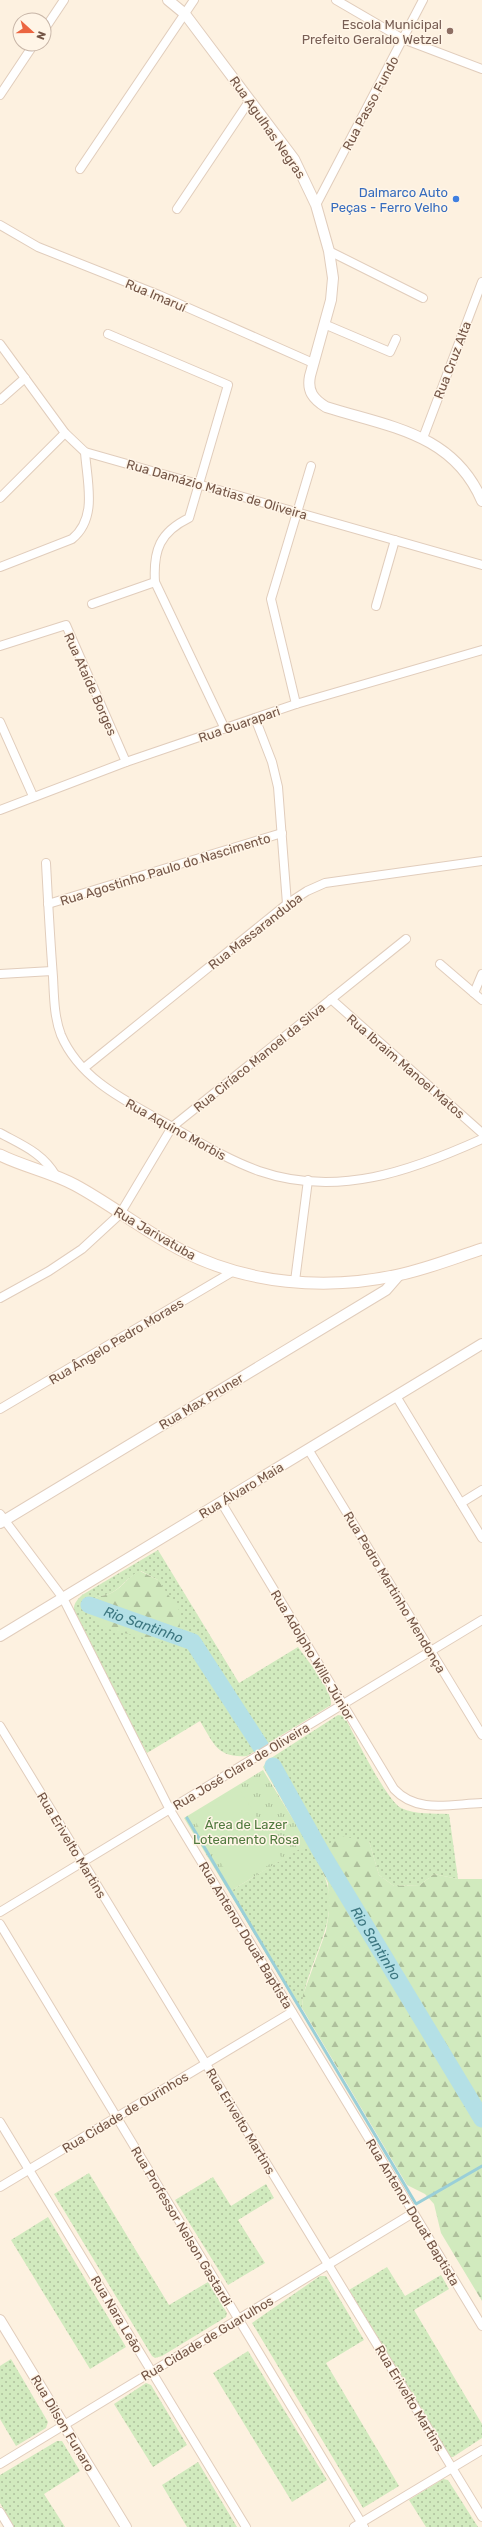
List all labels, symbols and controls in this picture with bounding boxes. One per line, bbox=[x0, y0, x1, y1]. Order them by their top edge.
north arrow bbox=[12, 12, 52, 52]
place label: Escola Municipal Prefeito Geraldo Wetzel bbox=[302, 17, 442, 47]
marker: Escola Municipal Prefeito Geraldo Wetzel bbox=[445, 26, 455, 36]
text: N bbox=[33, 29, 48, 42]
street label: Rua Passo Fundo bbox=[339, 54, 402, 153]
street label: Rua Agulhas Negras bbox=[226, 73, 309, 182]
place label: Dalmarco Auto Peças - Ferro Velho bbox=[330, 185, 448, 215]
marker: Dalmarco Auto Peças - Ferro Velho bbox=[451, 194, 461, 204]
street label: Rua Imaruí bbox=[123, 276, 189, 315]
street label: Rua Cruz Alta bbox=[431, 319, 474, 401]
street label: Rua Damázio Matias de Oliveira bbox=[125, 456, 309, 523]
street label: Rua Ataíde Borges bbox=[60, 630, 120, 739]
street label: Rua Guarapari bbox=[196, 703, 282, 745]
street label: Rua Agostinho Paulo do Nascimento bbox=[58, 830, 272, 910]
street label: Rua Massaranduba bbox=[205, 890, 305, 973]
street label: Rua Ciríaco Manoel da Silva bbox=[191, 1000, 328, 1115]
street label: Rua Ibraim Manoel Matos bbox=[344, 1011, 468, 1122]
street label: Rua Aquino Morbis bbox=[123, 1096, 229, 1163]
street label: Rua Jarivatuba bbox=[111, 1204, 198, 1263]
street label: Rua Ângelo Pedro Moraes bbox=[46, 1295, 187, 1388]
street label: Rua Max Pruner bbox=[156, 1370, 246, 1432]
street label: Rua Álvaro Maia bbox=[196, 1459, 286, 1521]
street label: Rua Pedro Martinho Mendonça bbox=[340, 1509, 449, 1676]
street label: Rua Adolpho Wille Júnior bbox=[268, 1587, 357, 1723]
water label: Rio Santinho bbox=[101, 1603, 186, 1647]
street label: Rua José Clara de Oliveira bbox=[170, 1720, 312, 1813]
street label: Rua Erivelto Martins bbox=[34, 1790, 109, 1901]
park label: Área de Lazer Loteamento Rosa bbox=[193, 1817, 299, 1847]
street label: Rua Antenor Douat Baptista bbox=[196, 1859, 295, 2011]
water label: Rio Santinho bbox=[347, 1903, 404, 1983]
street label: Rua Erivelto Martins bbox=[203, 2066, 278, 2177]
street label: Rua Cidade de Ourinhos bbox=[59, 2069, 191, 2156]
street label: Rua Antenor Douat Baptista bbox=[363, 2136, 462, 2288]
street label: Rua Professor Nelson Gastardi bbox=[128, 2144, 235, 2309]
street label: Rua Nara Leão bbox=[88, 2273, 145, 2356]
street label: Rua Cidade de Guarulhos bbox=[138, 2293, 276, 2384]
street label: Rua Erivelto Martins bbox=[372, 2343, 447, 2454]
street label: Rua Dilson Funaro bbox=[28, 2372, 97, 2474]

